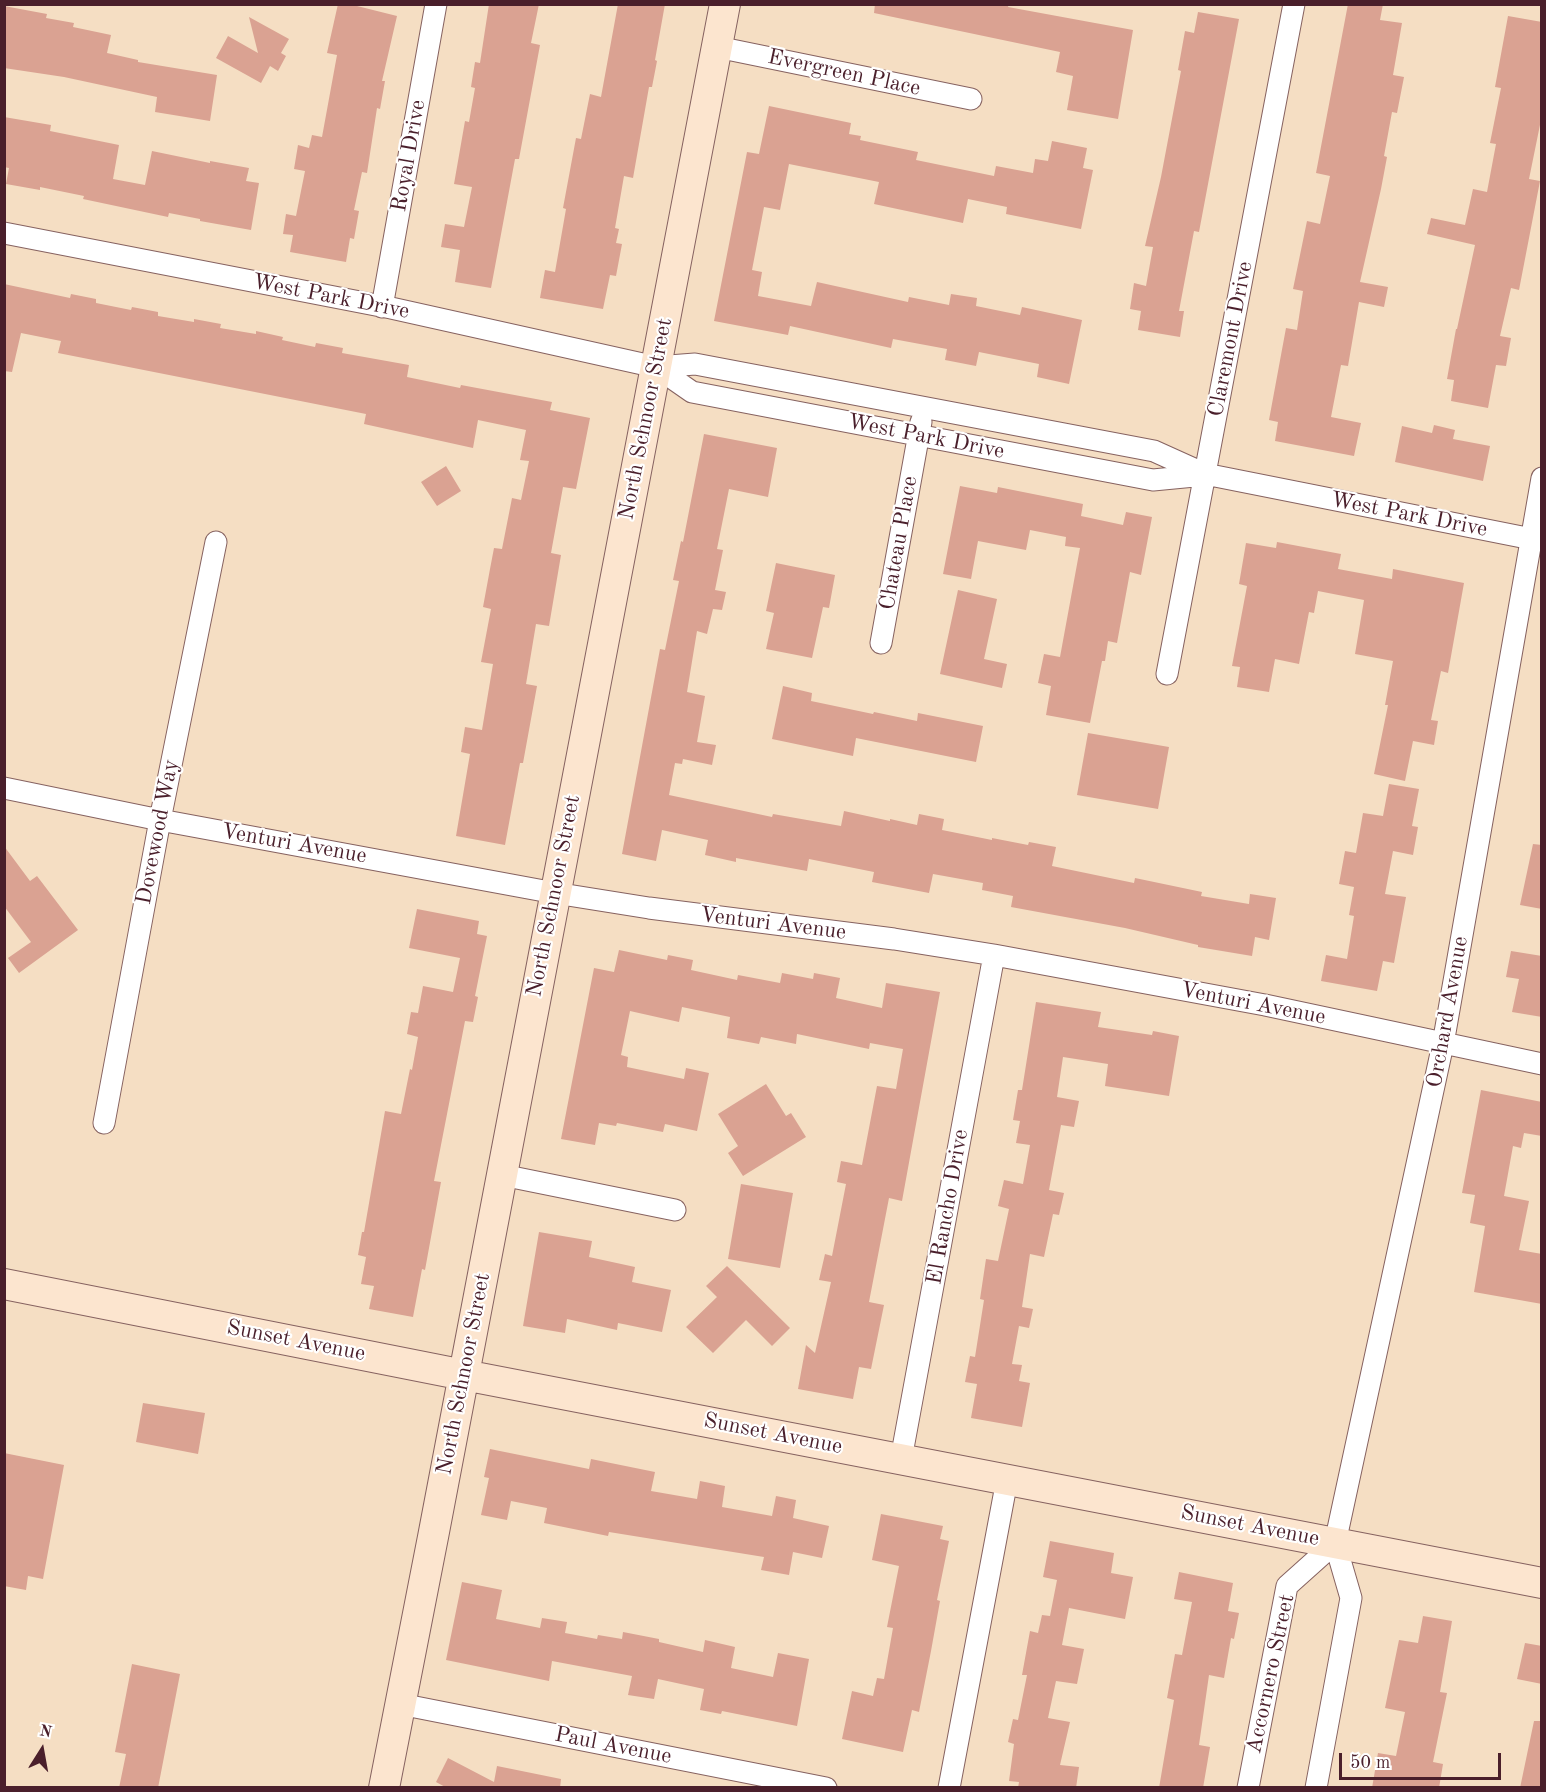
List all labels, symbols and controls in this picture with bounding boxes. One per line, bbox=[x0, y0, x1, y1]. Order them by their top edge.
street label: Evergreen Place bbox=[765, 44, 923, 102]
street label: Royal Drive bbox=[386, 98, 432, 214]
street label: Claremont Drive bbox=[1203, 259, 1259, 419]
street label: West Park Drive bbox=[250, 269, 412, 325]
street label: North Schnoor Street bbox=[613, 316, 679, 522]
street label: West Park Drive bbox=[845, 409, 1007, 465]
street label: Chateau Place bbox=[874, 474, 924, 612]
street label: West Park Drive bbox=[1328, 487, 1490, 543]
street label: Dovewood Way bbox=[131, 757, 185, 907]
street label: North Schnoor Street bbox=[521, 793, 587, 999]
street label: Venturi Avenue bbox=[219, 818, 369, 870]
street label: Venturi Avenue bbox=[698, 902, 848, 946]
street label: Orchard Avenue bbox=[1422, 934, 1474, 1090]
street label: Venturi Avenue bbox=[1178, 977, 1328, 1031]
street label: El Rancho Drive bbox=[921, 1127, 975, 1287]
street label: North Schnoor Street bbox=[431, 1271, 497, 1477]
street label: Sunset Avenue bbox=[224, 1315, 368, 1367]
street label: Sunset Avenue bbox=[701, 1408, 845, 1460]
street label: Sunset Avenue bbox=[1178, 1500, 1322, 1552]
street label: Accornero Street bbox=[1241, 1592, 1301, 1756]
north arrow bbox=[12, 1720, 72, 1780]
street label: Paul Avenue bbox=[552, 1722, 674, 1770]
text: N bbox=[38, 1723, 53, 1741]
scale bar bbox=[1342, 1741, 1504, 1779]
text: 50 m bbox=[1350, 1754, 1390, 1772]

